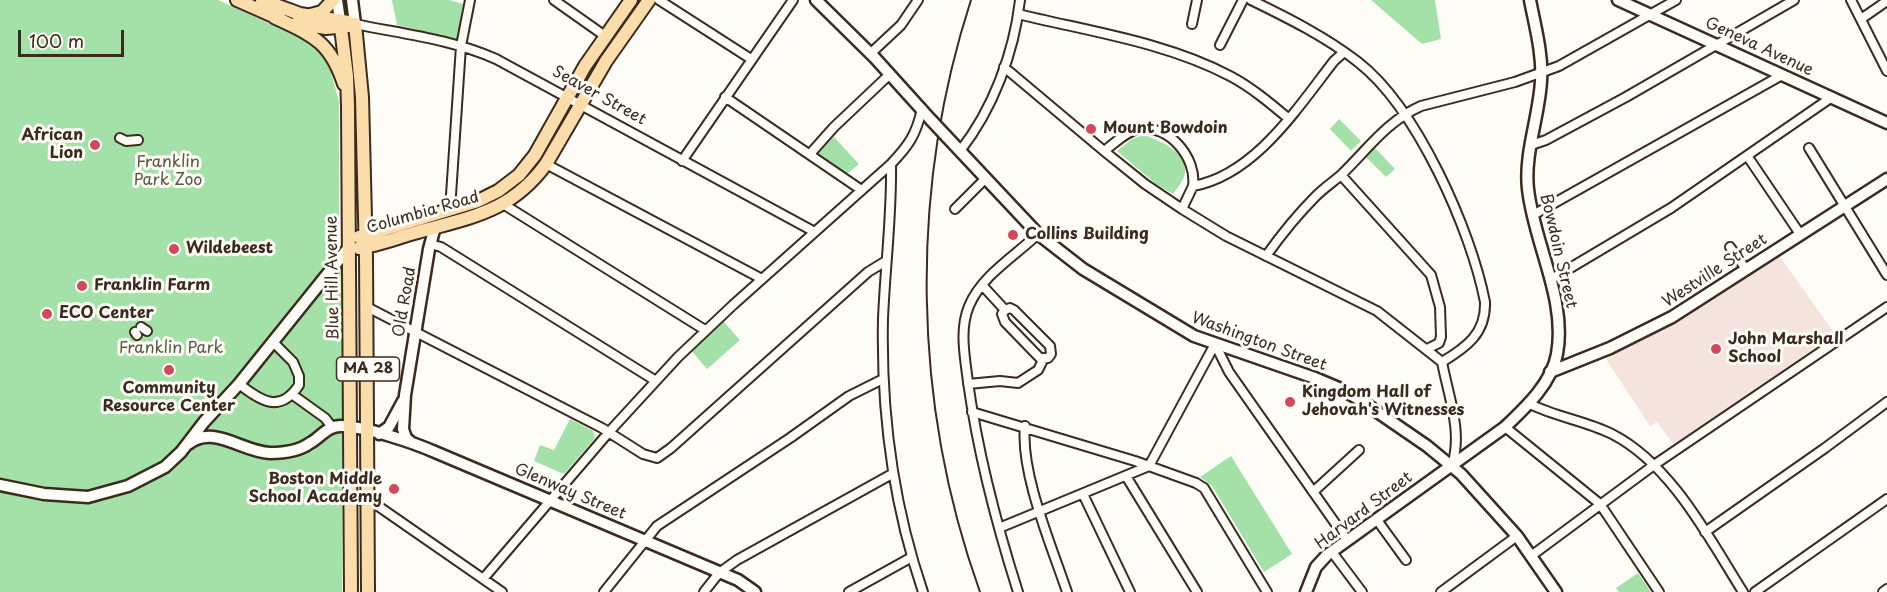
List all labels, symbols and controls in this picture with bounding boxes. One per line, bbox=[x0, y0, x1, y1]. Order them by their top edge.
street label: Geneva Avenue bbox=[1702, 14, 1816, 80]
scale bar bbox=[21, 18, 128, 56]
text: 100 m bbox=[29, 27, 84, 54]
street label: Seaver Street bbox=[549, 62, 649, 130]
place label: Mount Bowdoin bbox=[1103, 119, 1228, 139]
marker: Mount Bowdoin bbox=[1084, 122, 1098, 136]
place label: African Lion bbox=[21, 126, 83, 164]
marker: African Lion bbox=[88, 138, 102, 152]
park label: Franklin Park Zoo bbox=[134, 153, 202, 191]
street label: Columbia Road bbox=[365, 188, 481, 238]
street label: Bowdoin Street bbox=[1535, 192, 1581, 310]
street label: Blue Hill Avenue bbox=[322, 216, 344, 340]
place label: Collins Building bbox=[1025, 225, 1149, 245]
marker: Collins Building bbox=[1006, 228, 1020, 242]
street label: Westville Street bbox=[1659, 230, 1771, 312]
place label: Wildebeest bbox=[186, 239, 273, 259]
marker: Wildebeest bbox=[167, 242, 181, 256]
street label: Old Road bbox=[389, 265, 421, 339]
place label: Franklin Farm bbox=[94, 276, 210, 296]
marker: Franklin Farm bbox=[75, 279, 89, 293]
place label: ECO Center bbox=[59, 304, 154, 324]
marker: ECO Center bbox=[40, 307, 54, 321]
street label: Washington Street bbox=[1189, 309, 1329, 375]
place label: John Marshall School bbox=[1728, 330, 1843, 368]
park label: Franklin Park bbox=[119, 339, 223, 359]
marker: John Marshall School bbox=[1709, 342, 1723, 356]
road number: MA 28 bbox=[336, 357, 400, 381]
marker: Community Resource Center bbox=[162, 363, 176, 377]
place label: Community Resource Center bbox=[103, 379, 235, 417]
place label: Kingdom Hall of Jehovah's Witnesses bbox=[1302, 383, 1464, 421]
marker: Kingdom Hall of Jehovah's Witnesses bbox=[1283, 395, 1297, 409]
street label: Glenway Street bbox=[511, 460, 629, 524]
street label: Harvard Street bbox=[1312, 468, 1416, 554]
place label: Boston Middle School Academy bbox=[248, 470, 382, 508]
marker: Boston Middle School Academy bbox=[387, 482, 401, 496]

